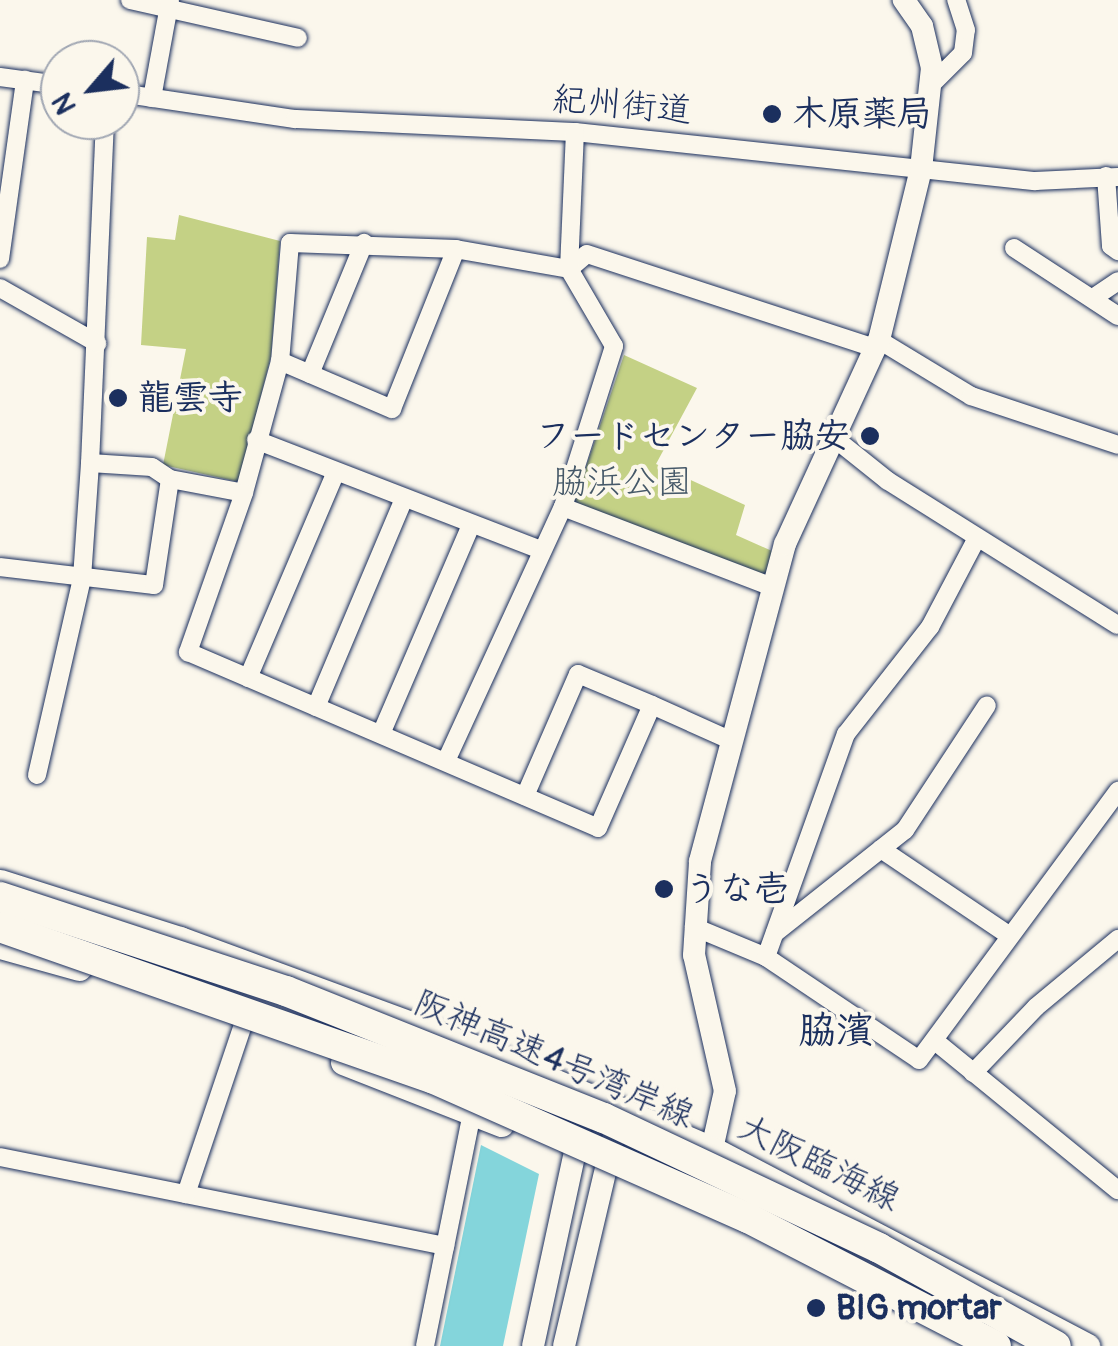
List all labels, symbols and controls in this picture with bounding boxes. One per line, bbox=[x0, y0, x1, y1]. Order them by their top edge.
north arrow bbox=[40, 40, 140, 140]
street label: 紀州街道 bbox=[550, 78, 694, 132]
text: N bbox=[45, 87, 85, 120]
place label: 木原薬局 bbox=[792, 93, 932, 135]
marker: 木原薬局 bbox=[761, 103, 783, 125]
place label: 龍雲寺 bbox=[138, 377, 243, 419]
marker: 龍雲寺 bbox=[107, 387, 129, 409]
place label: フードセンター脇安 bbox=[536, 415, 850, 457]
marker: フードセンター脇安 bbox=[859, 425, 881, 447]
park label: 脇浜公園 bbox=[552, 461, 692, 503]
place label: うな壱 bbox=[684, 868, 789, 910]
marker: うな壱 bbox=[653, 878, 675, 900]
street label: 阪神高速4号湾岸線 bbox=[408, 981, 700, 1137]
district label: 脇濱 bbox=[798, 1009, 874, 1055]
street label: 大阪臨海線 bbox=[731, 1106, 907, 1220]
place label: BIG mortar bbox=[836, 1287, 1002, 1329]
marker: BIG mortar bbox=[805, 1297, 827, 1319]

